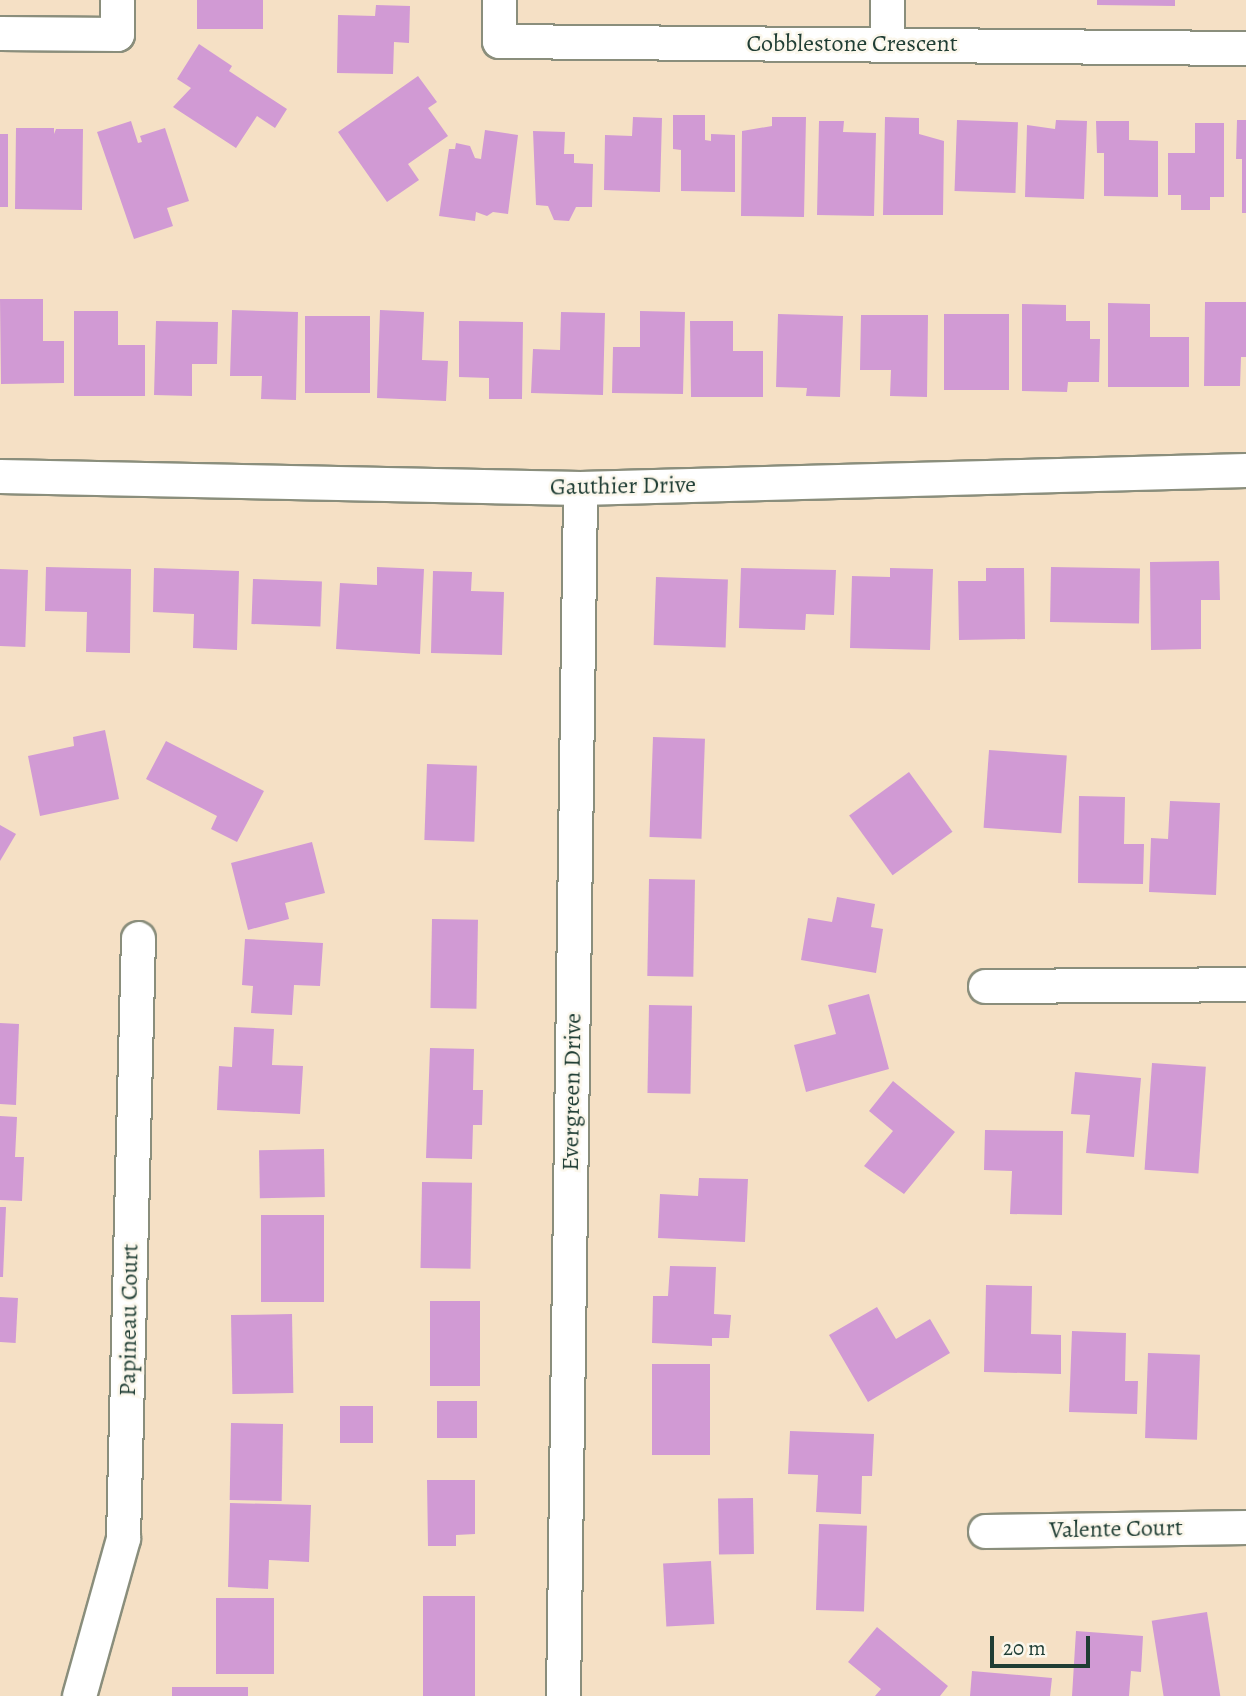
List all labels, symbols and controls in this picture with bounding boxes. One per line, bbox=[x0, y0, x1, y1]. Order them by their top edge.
street label: Cobblestone Crescent bbox=[746, 30, 958, 58]
street label: Gauthier Drive bbox=[550, 470, 696, 502]
street label: Evergreen Drive bbox=[556, 1013, 588, 1171]
street label: Papineau Court bbox=[113, 1243, 145, 1397]
street label: Valente Court bbox=[1049, 1513, 1183, 1545]
scale bar bbox=[994, 1622, 1094, 1666]
text: 20 m bbox=[1003, 1634, 1046, 1662]

